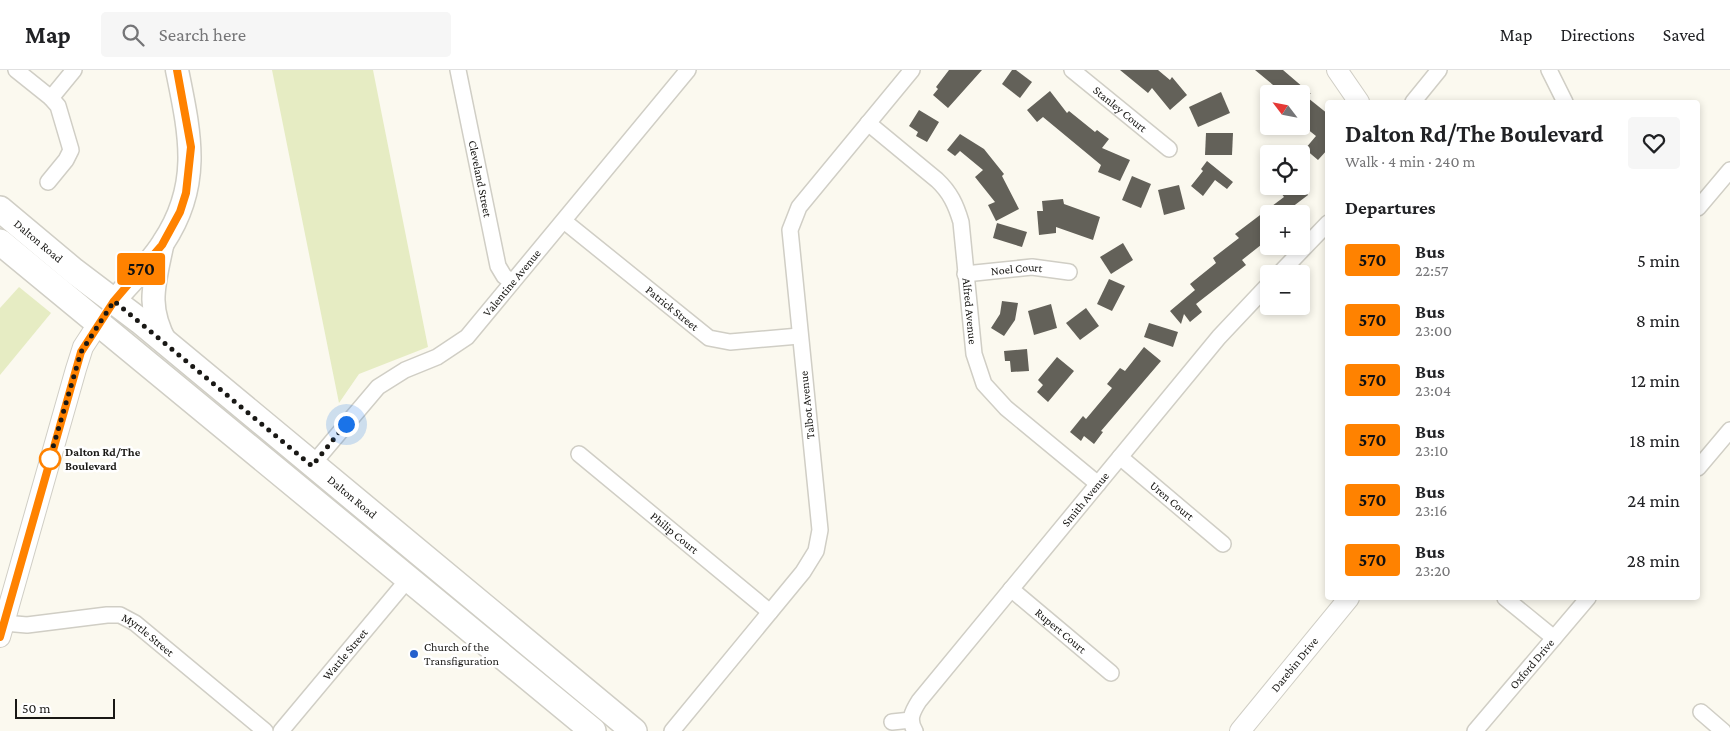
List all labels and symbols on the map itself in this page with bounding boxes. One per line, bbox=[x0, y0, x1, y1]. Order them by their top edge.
street label: Stanley Court bbox=[1090, 83, 1151, 136]
north arrow bbox=[1260, 85, 1310, 135]
street label: Cleveland Street bbox=[466, 139, 495, 219]
street label: Dalton Road bbox=[11, 217, 66, 266]
street label: Valentine Avenue bbox=[480, 246, 544, 319]
line badge: 570 bbox=[112, 253, 170, 285]
street label: Noel Court bbox=[990, 260, 1045, 278]
street label: Alfred Avenue bbox=[960, 277, 980, 345]
street label: Patrick Street bbox=[643, 283, 702, 334]
street label: Talbot Avenue bbox=[796, 370, 818, 440]
your location bbox=[334, 412, 359, 437]
place label: Dalton Rd/The Boulevard bbox=[65, 445, 141, 473]
marker: Dalton Rd/The Boulevard bbox=[39, 448, 61, 470]
street label: Smith Avenue bbox=[1059, 469, 1112, 529]
street label: Dalton Road bbox=[325, 473, 380, 522]
street label: Uren Court bbox=[1147, 478, 1198, 524]
street label: Philip Court bbox=[648, 509, 702, 558]
street label: Rupert Court bbox=[1032, 605, 1090, 657]
street label: Myrtle Street bbox=[119, 610, 178, 660]
street label: Wattle Street bbox=[320, 625, 371, 683]
street label: Darebin Drive bbox=[1268, 634, 1321, 695]
street label: Oxford Drive bbox=[1507, 636, 1557, 692]
place label: Church of the Transfiguration bbox=[424, 640, 499, 668]
marker: Church of the Transfiguration bbox=[408, 648, 420, 660]
scale bar bbox=[15, 696, 115, 719]

